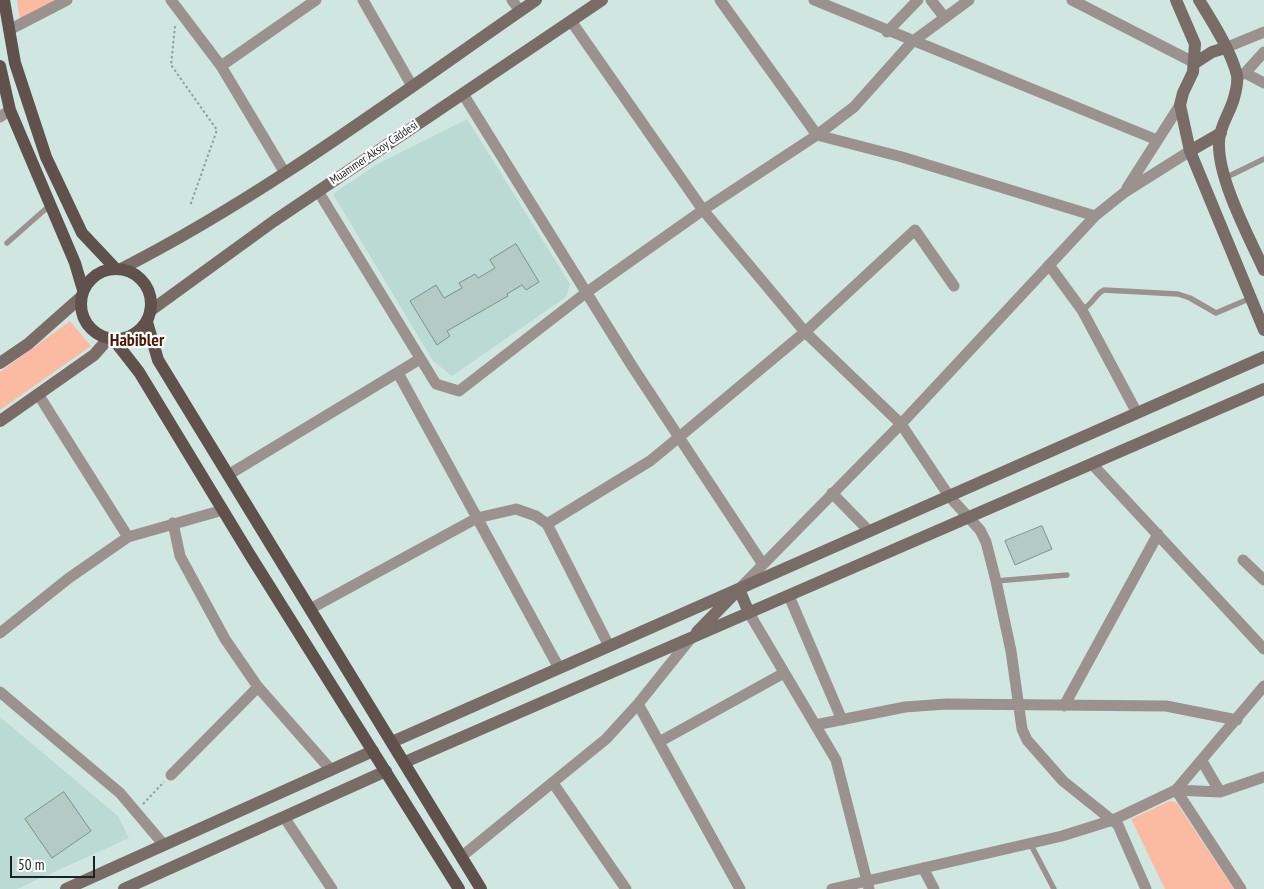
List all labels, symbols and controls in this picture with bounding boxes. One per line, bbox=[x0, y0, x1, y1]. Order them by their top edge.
street label: Muammer Aksoy Caddesi bbox=[327, 118, 421, 188]
district label: Habibler bbox=[110, 330, 164, 352]
scale bar bbox=[12, 846, 98, 878]
text: 50 m bbox=[18, 855, 44, 874]

